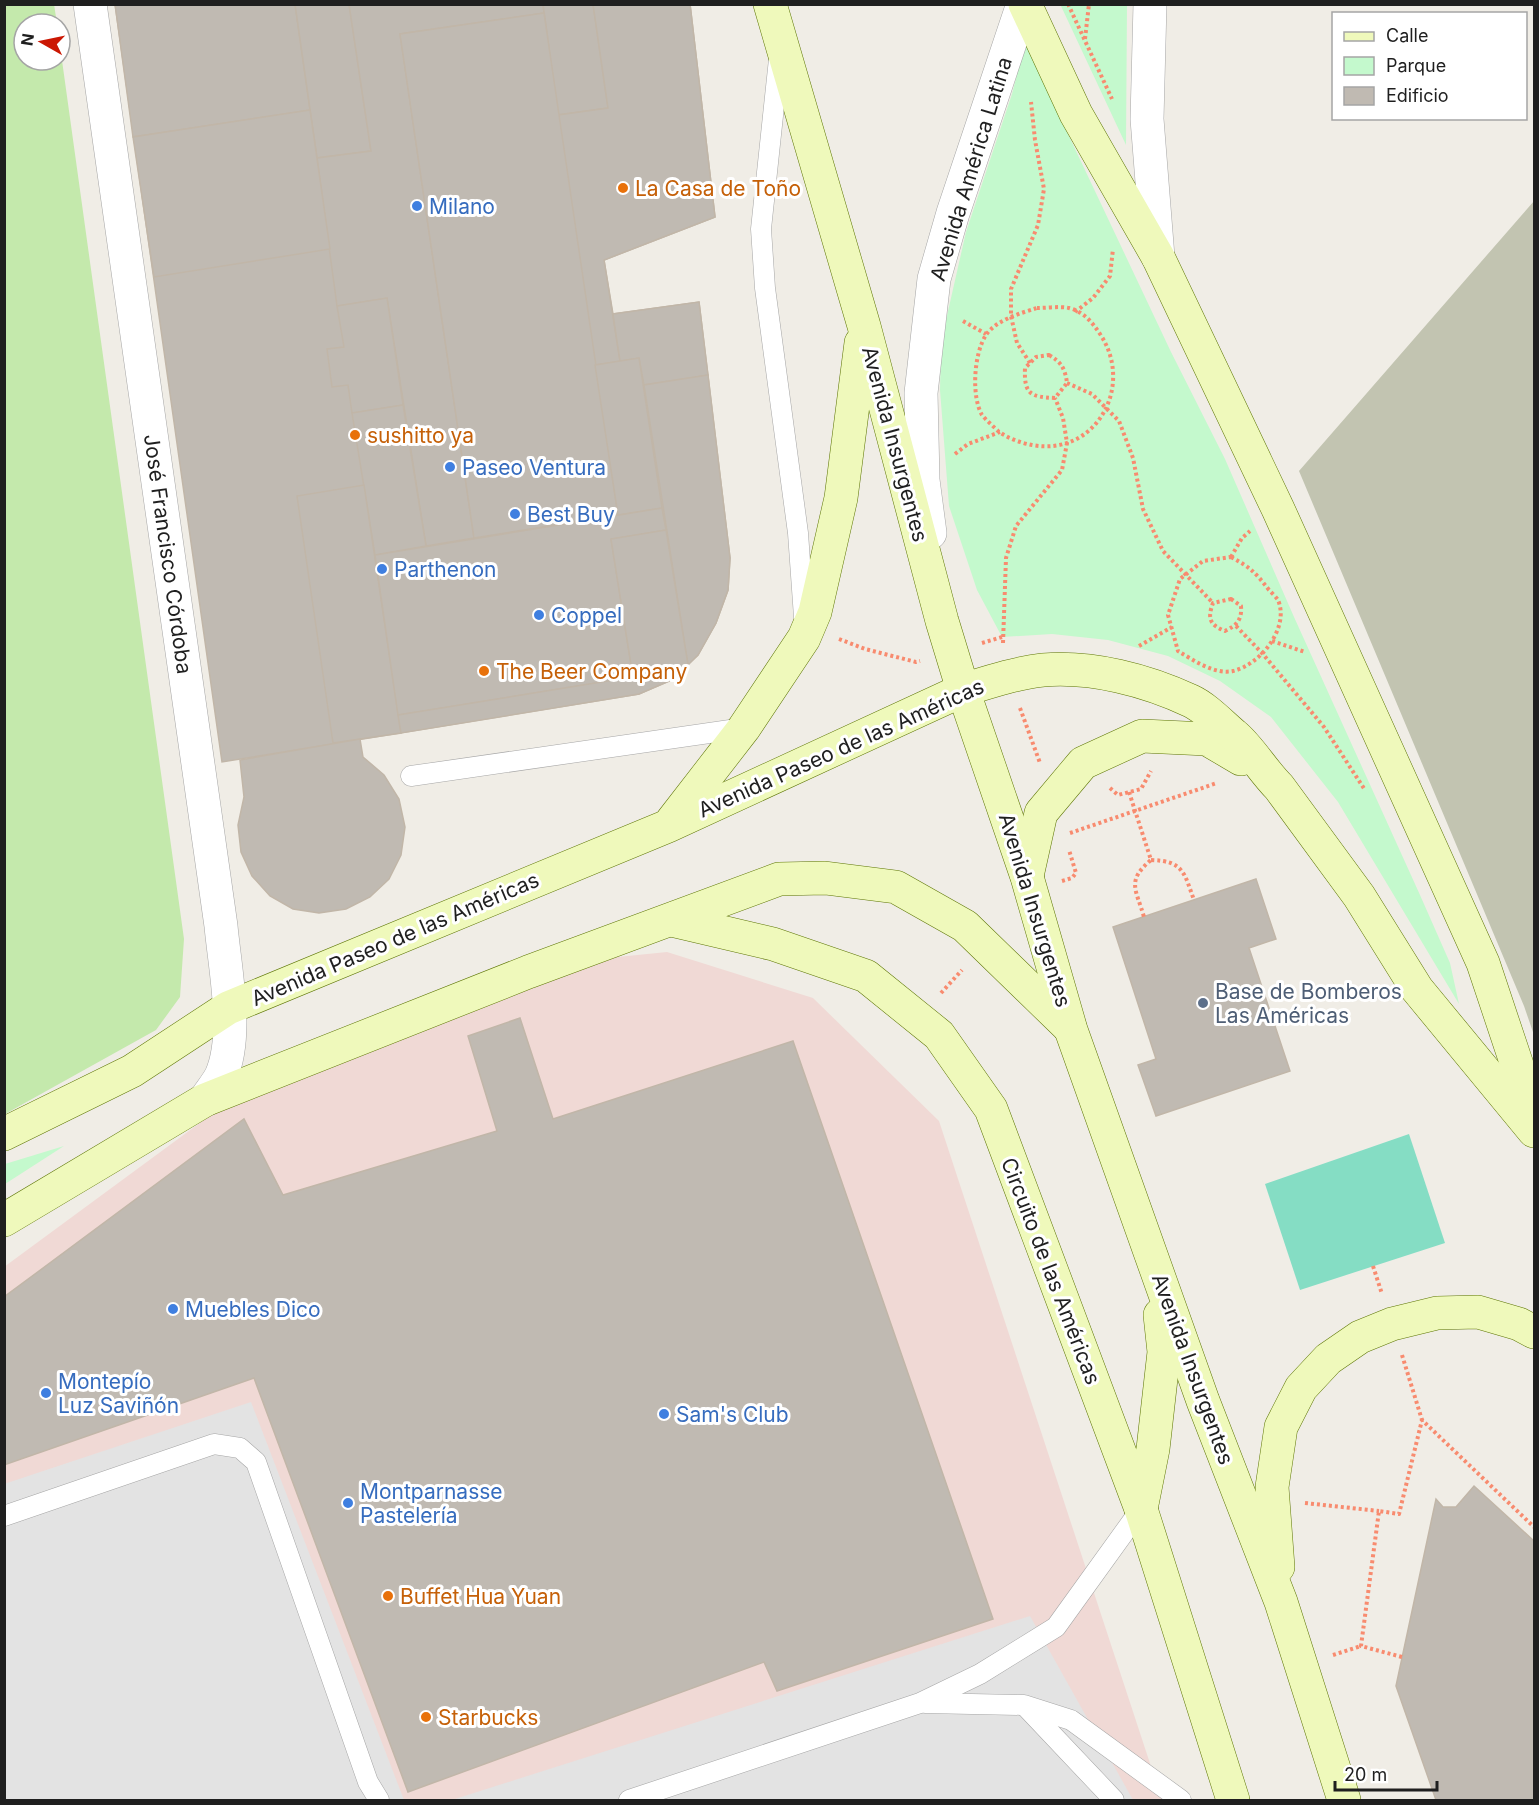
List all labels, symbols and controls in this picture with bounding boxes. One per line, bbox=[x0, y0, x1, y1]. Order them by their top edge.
north arrow bbox=[12, 12, 72, 72]
legend bbox=[1332, 12, 1527, 120]
text: Calle bbox=[1386, 25, 1428, 46]
text: N bbox=[16, 32, 38, 47]
street label: Avenida América Latina bbox=[925, 54, 1017, 284]
text: Parque bbox=[1386, 55, 1446, 76]
text: Edificio bbox=[1386, 85, 1449, 106]
place label: La Casa de Toño bbox=[635, 176, 801, 201]
marker: La Casa de Toño bbox=[616, 181, 630, 195]
place label: Milano bbox=[429, 194, 495, 219]
marker: Milano bbox=[410, 199, 424, 213]
street label: Avenida Insurgentes bbox=[857, 344, 933, 544]
place label: sushitto ya bbox=[367, 423, 474, 448]
marker: sushitto ya bbox=[348, 428, 362, 442]
street label: José Francisco Córdoba bbox=[139, 432, 197, 676]
place label: Paseo Ventura bbox=[462, 455, 606, 480]
marker: Paseo Ventura bbox=[443, 460, 457, 474]
place label: Best Buy bbox=[527, 502, 615, 527]
marker: Best Buy bbox=[508, 507, 522, 521]
place label: Parthenon bbox=[394, 557, 496, 582]
marker: Parthenon bbox=[375, 562, 389, 576]
place label: Coppel bbox=[551, 603, 622, 628]
marker: Coppel bbox=[532, 608, 546, 622]
place label: The Beer Company bbox=[496, 659, 687, 684]
marker: The Beer Company bbox=[477, 664, 491, 678]
street label: Avenida Paseo de las Américas bbox=[694, 673, 988, 823]
street label: Avenida Insurgentes bbox=[994, 810, 1076, 1010]
street label: Avenida Paseo de las Américas bbox=[247, 867, 543, 1011]
place label: Base de Bomberos Las Américas bbox=[1215, 979, 1402, 1028]
marker: Base de Bomberos Las Américas bbox=[1196, 996, 1210, 1010]
street label: Circuito de las Américas bbox=[996, 1154, 1106, 1388]
street label: Avenida Insurgentes bbox=[1147, 1270, 1239, 1468]
place label: Muebles Dico bbox=[185, 1297, 321, 1322]
marker: Muebles Dico bbox=[166, 1302, 180, 1316]
place label: Montepío Luz Saviñón bbox=[58, 1369, 179, 1418]
marker: Montepío Luz Saviñón bbox=[39, 1386, 53, 1400]
place label: Sam's Club bbox=[676, 1402, 789, 1427]
marker: Sam's Club bbox=[657, 1407, 671, 1421]
place label: Montparnasse Pastelería bbox=[360, 1479, 503, 1528]
marker: Montparnasse Pastelería bbox=[341, 1496, 355, 1510]
place label: Buffet Hua Yuan bbox=[400, 1584, 561, 1609]
marker: Buffet Hua Yuan bbox=[381, 1589, 395, 1603]
place label: Starbucks bbox=[438, 1705, 538, 1730]
marker: Starbucks bbox=[419, 1710, 433, 1724]
scale bar bbox=[1335, 1754, 1437, 1792]
text: 20 m bbox=[1344, 1764, 1387, 1785]

